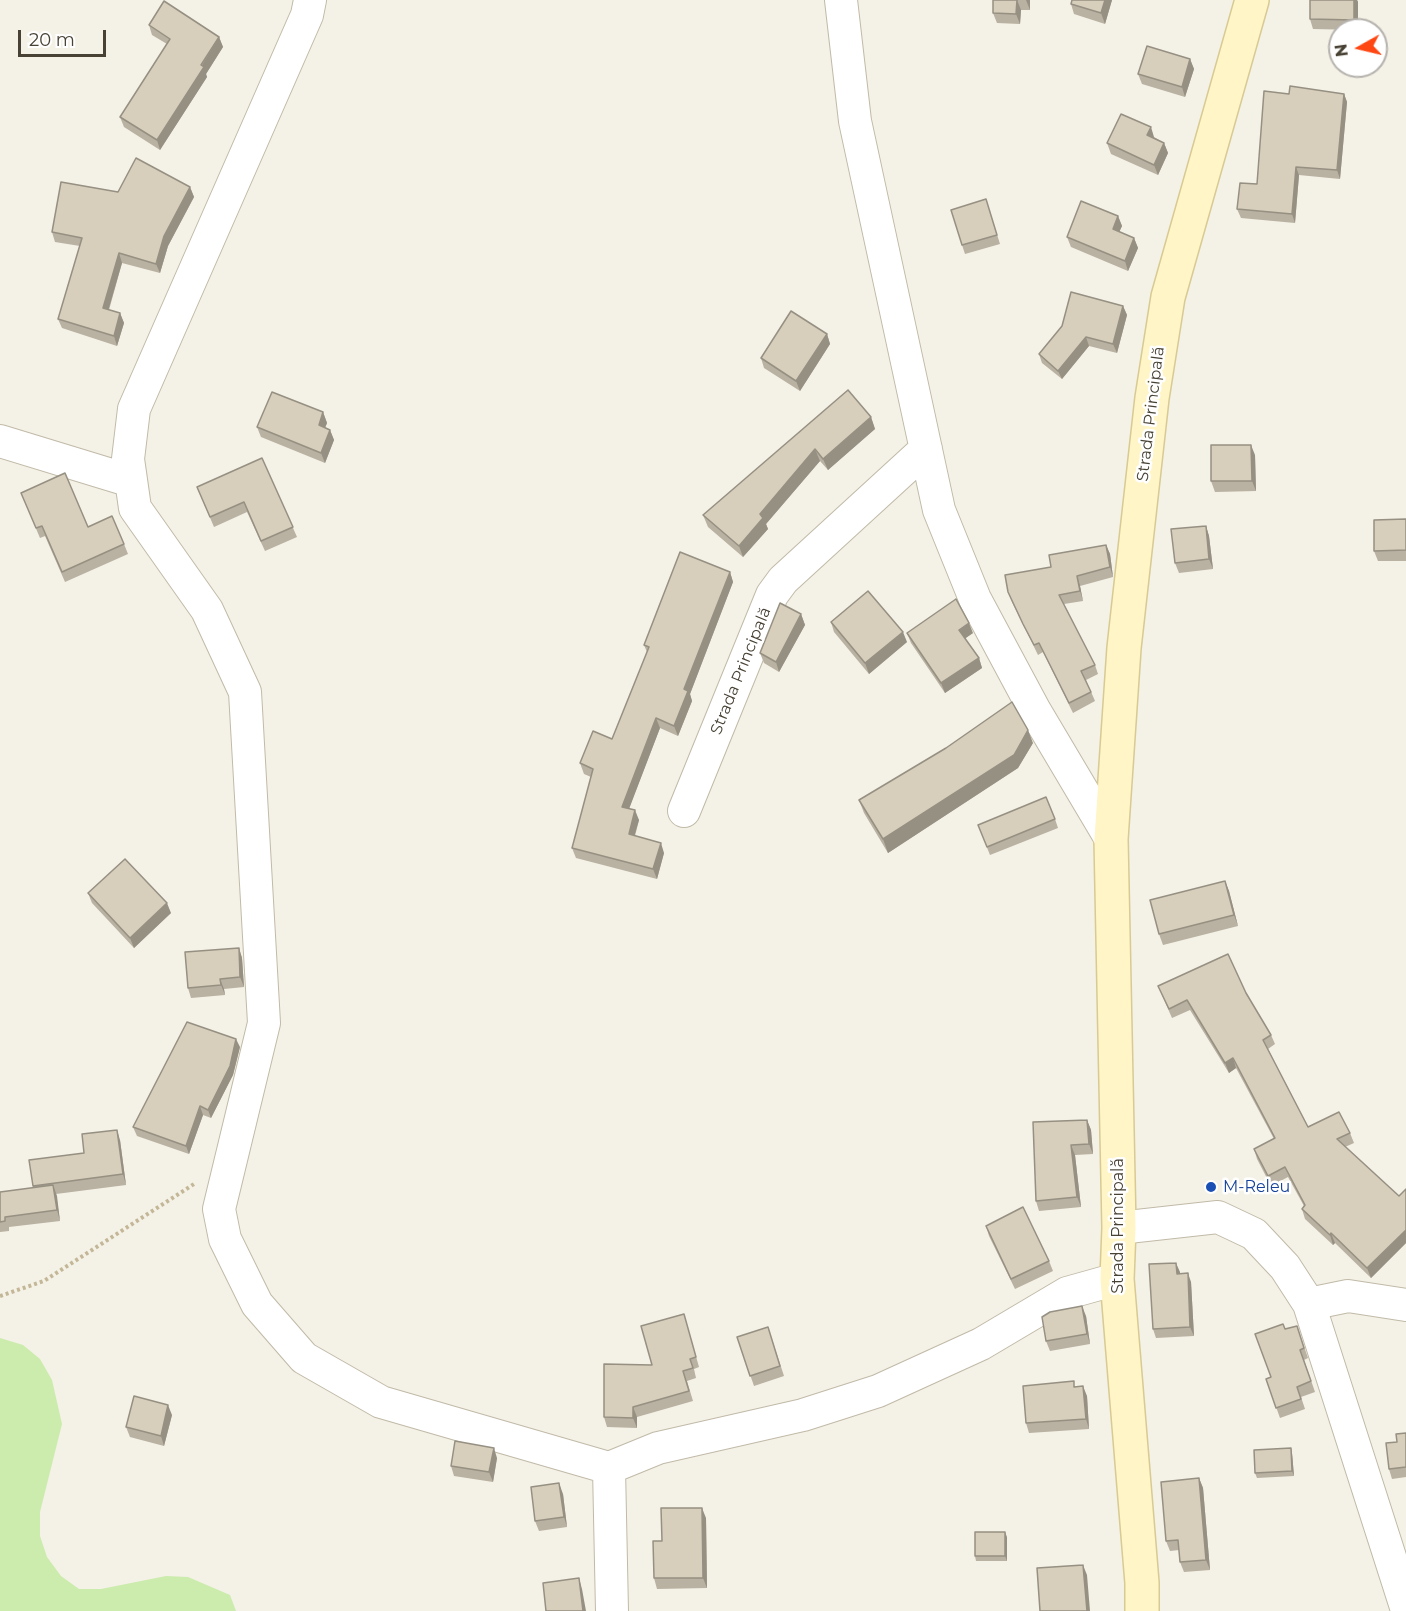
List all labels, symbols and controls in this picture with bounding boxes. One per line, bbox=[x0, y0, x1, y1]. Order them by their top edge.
scale bar bbox=[21, 18, 110, 56]
north arrow bbox=[1328, 18, 1388, 78]
text: 20 m bbox=[29, 29, 75, 51]
text: N bbox=[1331, 43, 1352, 58]
street label: Strada Principală bbox=[1133, 345, 1169, 483]
street label: Strada Principală bbox=[707, 604, 775, 738]
street label: Strada Principală bbox=[1108, 1158, 1128, 1294]
place label: M-Releu bbox=[1223, 1177, 1290, 1197]
marker: M-Releu bbox=[1204, 1180, 1218, 1194]

